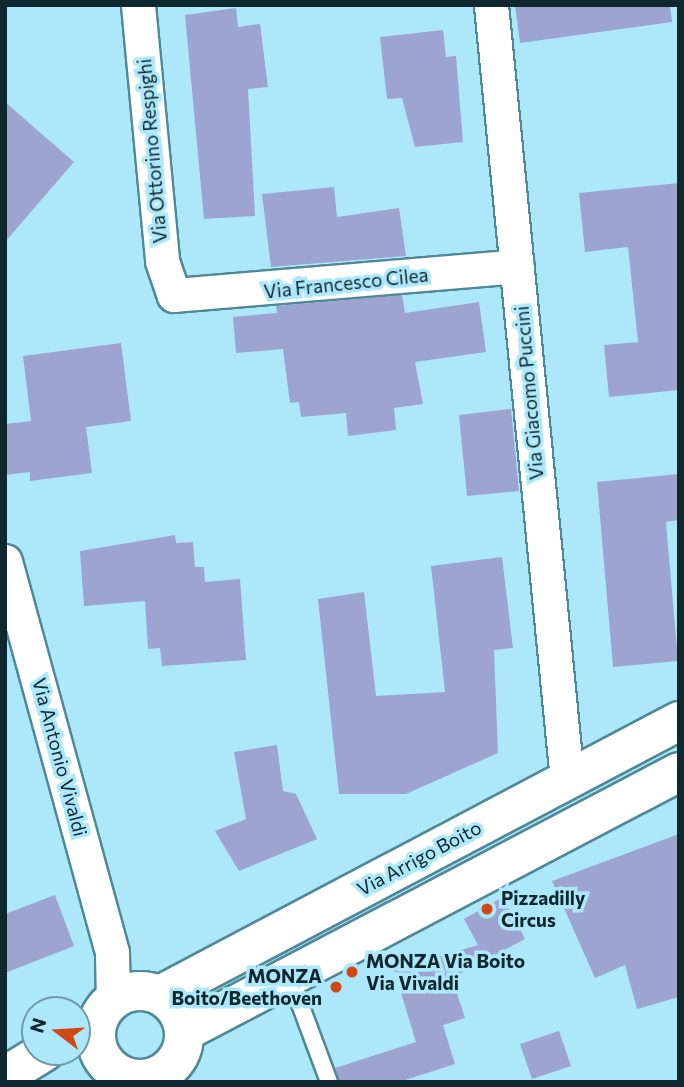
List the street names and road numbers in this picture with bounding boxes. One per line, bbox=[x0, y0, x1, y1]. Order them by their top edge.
street label: Via Ottorino Respighi bbox=[133, 58, 171, 244]
street label: Via Francesco Cilea bbox=[263, 263, 429, 303]
street label: Via Giacomo Puccini bbox=[510, 305, 548, 481]
street label: Via Antonio Vivaldi bbox=[28, 675, 92, 839]
street label: Via Arrigo Boito bbox=[353, 816, 485, 900]

